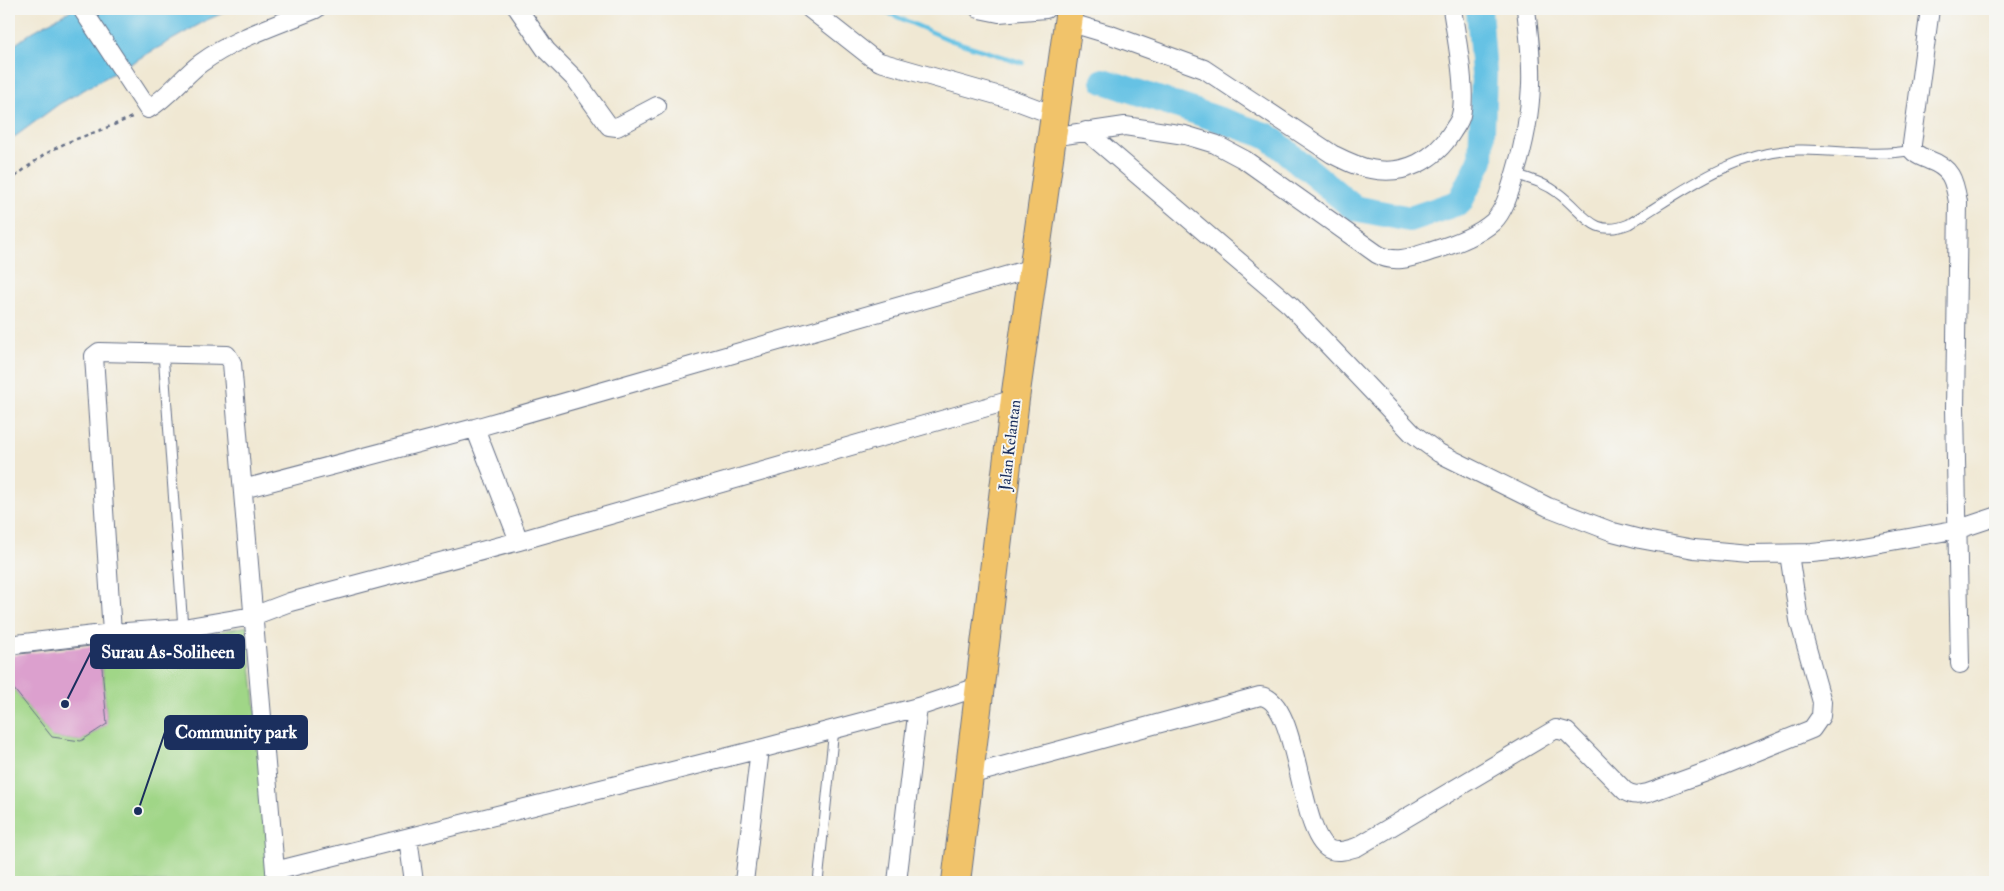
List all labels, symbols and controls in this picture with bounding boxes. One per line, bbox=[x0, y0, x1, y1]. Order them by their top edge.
street label: Jalan Kelantan bbox=[994, 398, 1026, 493]
callout: Surau As-Soliheen bbox=[91, 635, 244, 668]
text: Surau As-Soliheen bbox=[101, 641, 235, 664]
callout: Community park bbox=[165, 716, 307, 749]
text: Community park bbox=[175, 721, 297, 744]

